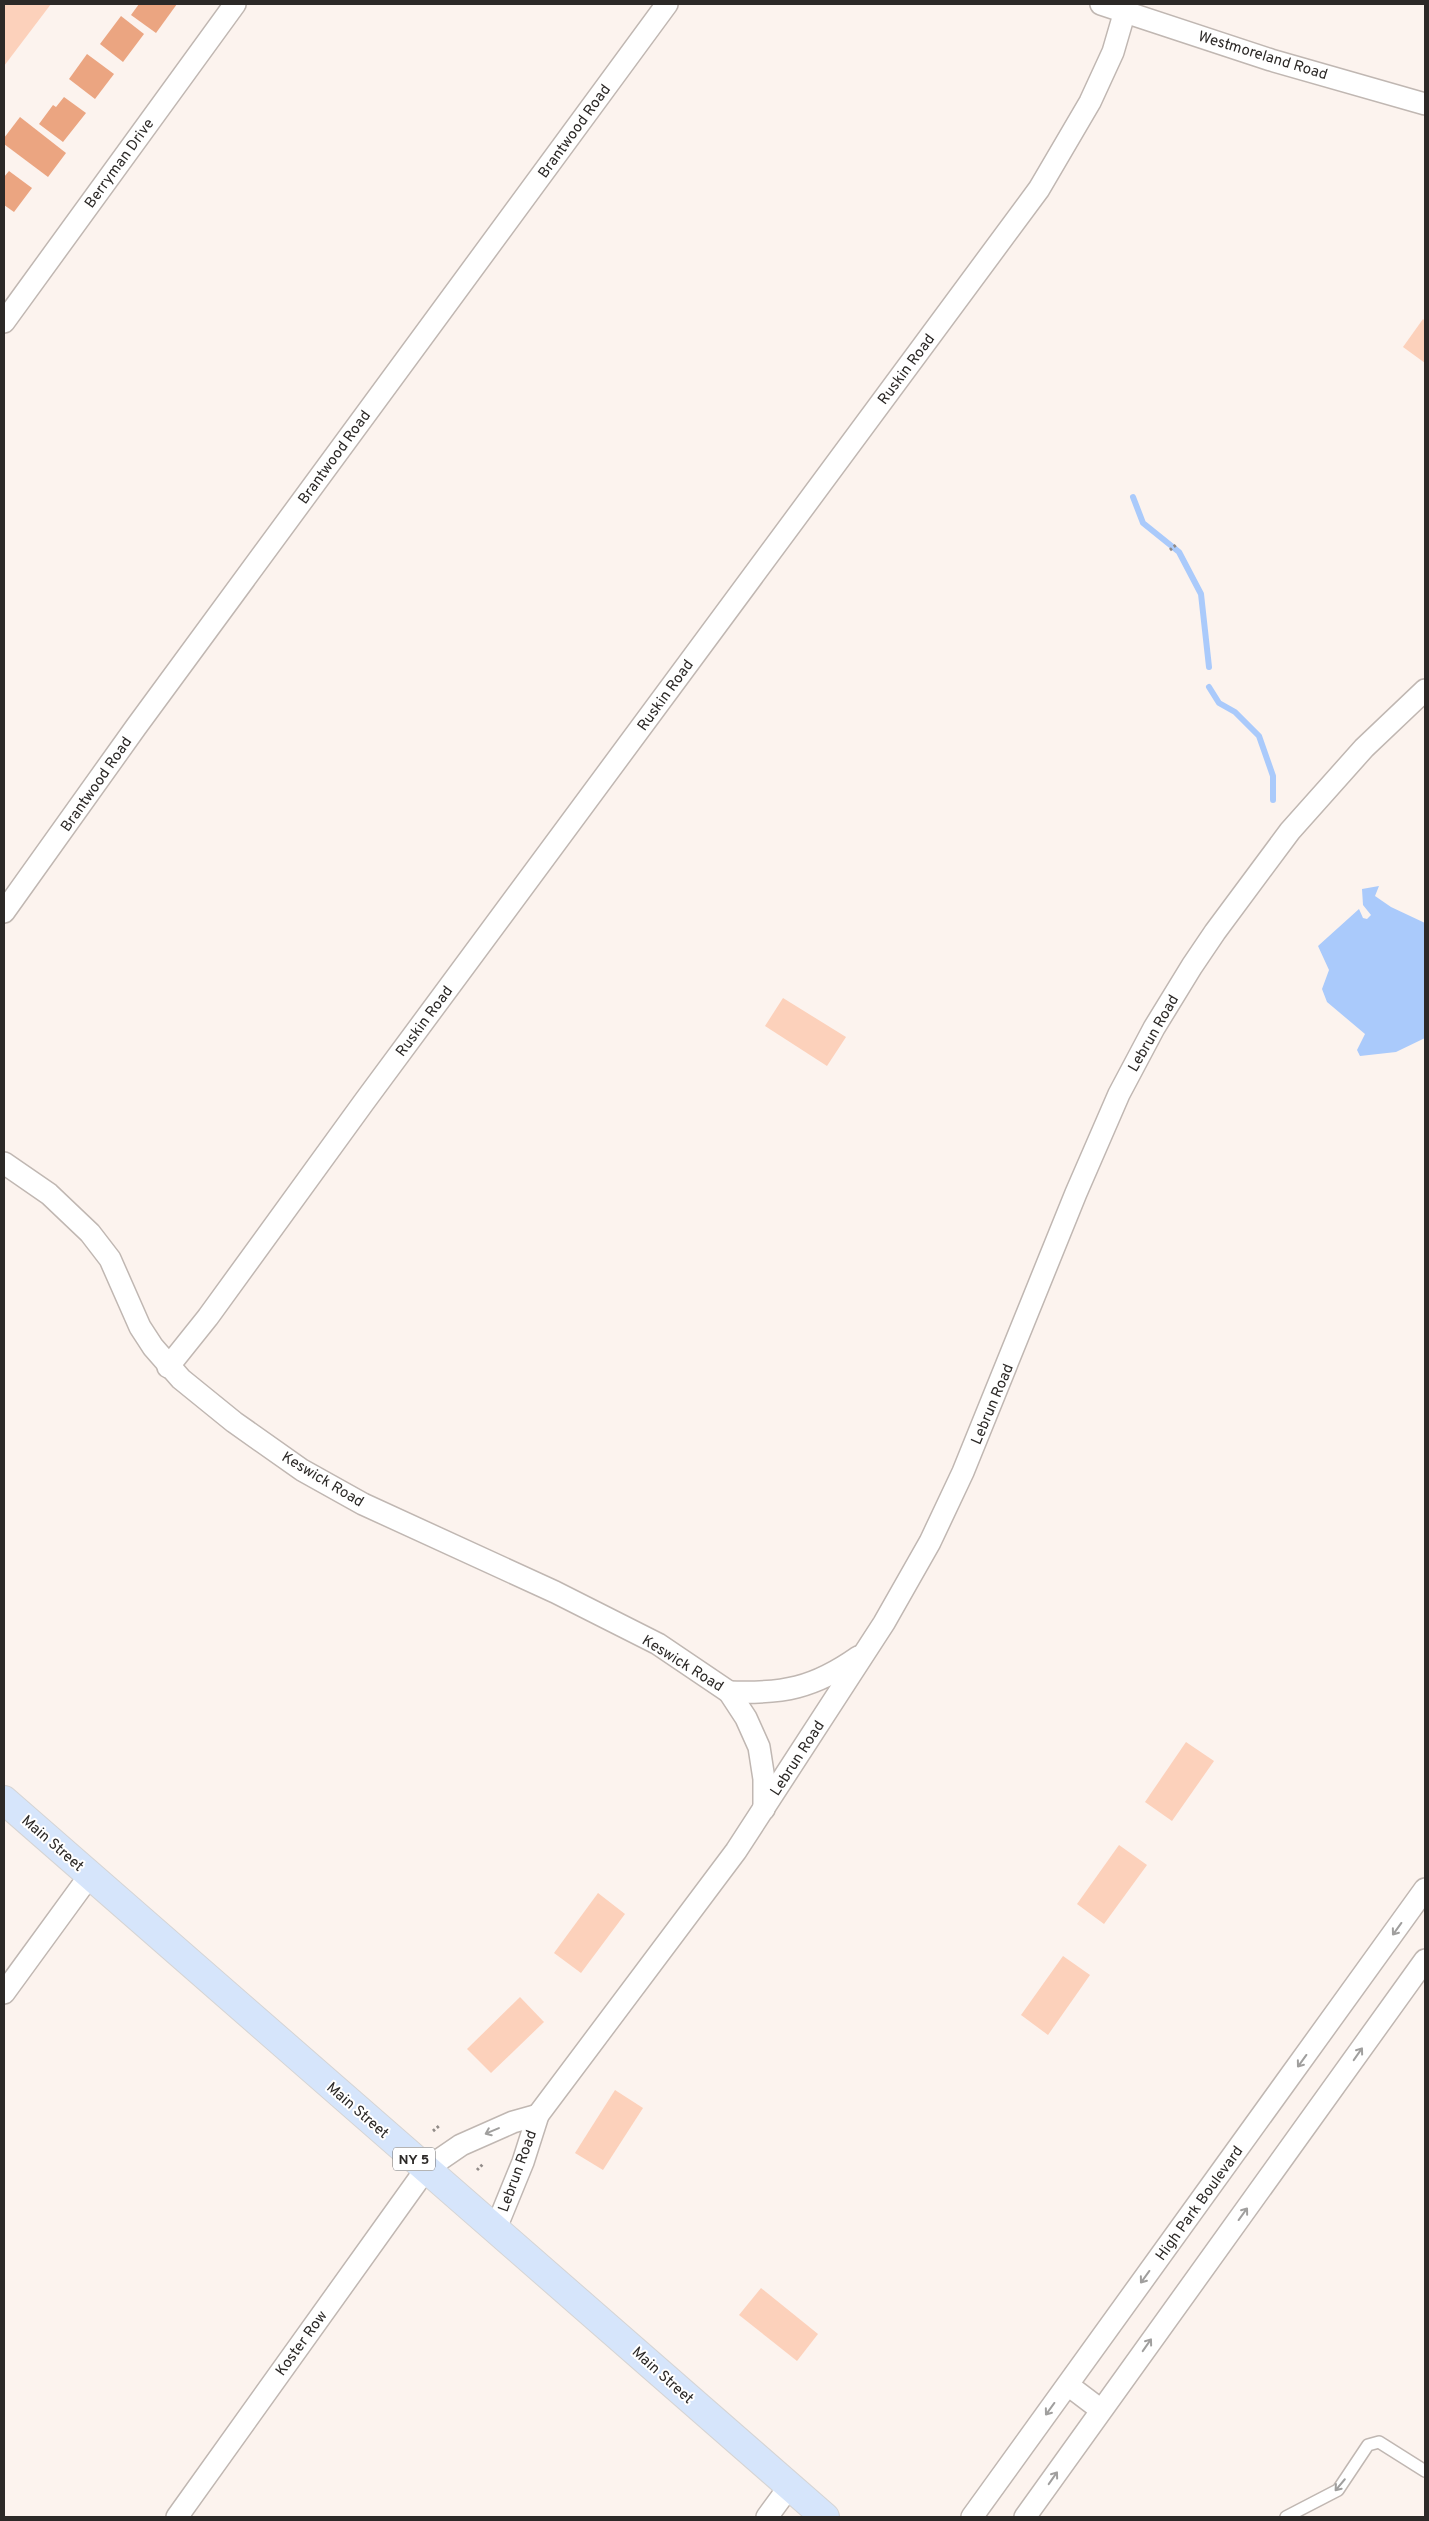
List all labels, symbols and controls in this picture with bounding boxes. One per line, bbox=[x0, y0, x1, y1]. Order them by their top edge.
street label: Westmoreland Road bbox=[1196, 28, 1330, 85]
street label: Brantwood Road bbox=[535, 81, 616, 183]
street label: Berryman Drive bbox=[81, 115, 159, 213]
street label: Ruskin Road bbox=[874, 331, 940, 409]
street label: Brantwood Road bbox=[295, 407, 376, 509]
street label: Ruskin Road bbox=[634, 656, 698, 735]
street label: Brantwood Road bbox=[57, 734, 137, 836]
street label: Ruskin Road bbox=[392, 983, 458, 1061]
street label: Lebrun Road bbox=[1125, 992, 1184, 1076]
street label: Lebrun Road bbox=[968, 1361, 1019, 1448]
street label: Keswick Road bbox=[278, 1448, 367, 1512]
street label: Keswick Road bbox=[638, 1632, 727, 1697]
street label: Lebrun Road bbox=[767, 1718, 830, 1800]
street label: Main Street bbox=[17, 1812, 87, 1876]
one-way arrow bbox=[1392, 1922, 1402, 1936]
one-way arrow bbox=[1353, 2047, 1363, 2061]
one-way arrow bbox=[1297, 2053, 1307, 2067]
street label: Main Street bbox=[322, 2079, 392, 2143]
one-way arrow bbox=[485, 2127, 500, 2136]
street label: Lebrun Road bbox=[495, 2128, 542, 2215]
street label: High Park Boulevard bbox=[1152, 2143, 1248, 2265]
road number: NY 5 bbox=[393, 2148, 435, 2170]
one-way arrow bbox=[1238, 2207, 1248, 2221]
one-way arrow bbox=[1140, 2270, 1150, 2284]
street label: Koster Row bbox=[272, 2307, 332, 2380]
one-way arrow bbox=[1142, 2338, 1152, 2352]
street label: Main Street bbox=[627, 2343, 697, 2409]
one-way arrow bbox=[1045, 2402, 1055, 2416]
one-way arrow bbox=[1048, 2471, 1058, 2485]
one-way arrow bbox=[1334, 2479, 1345, 2492]

